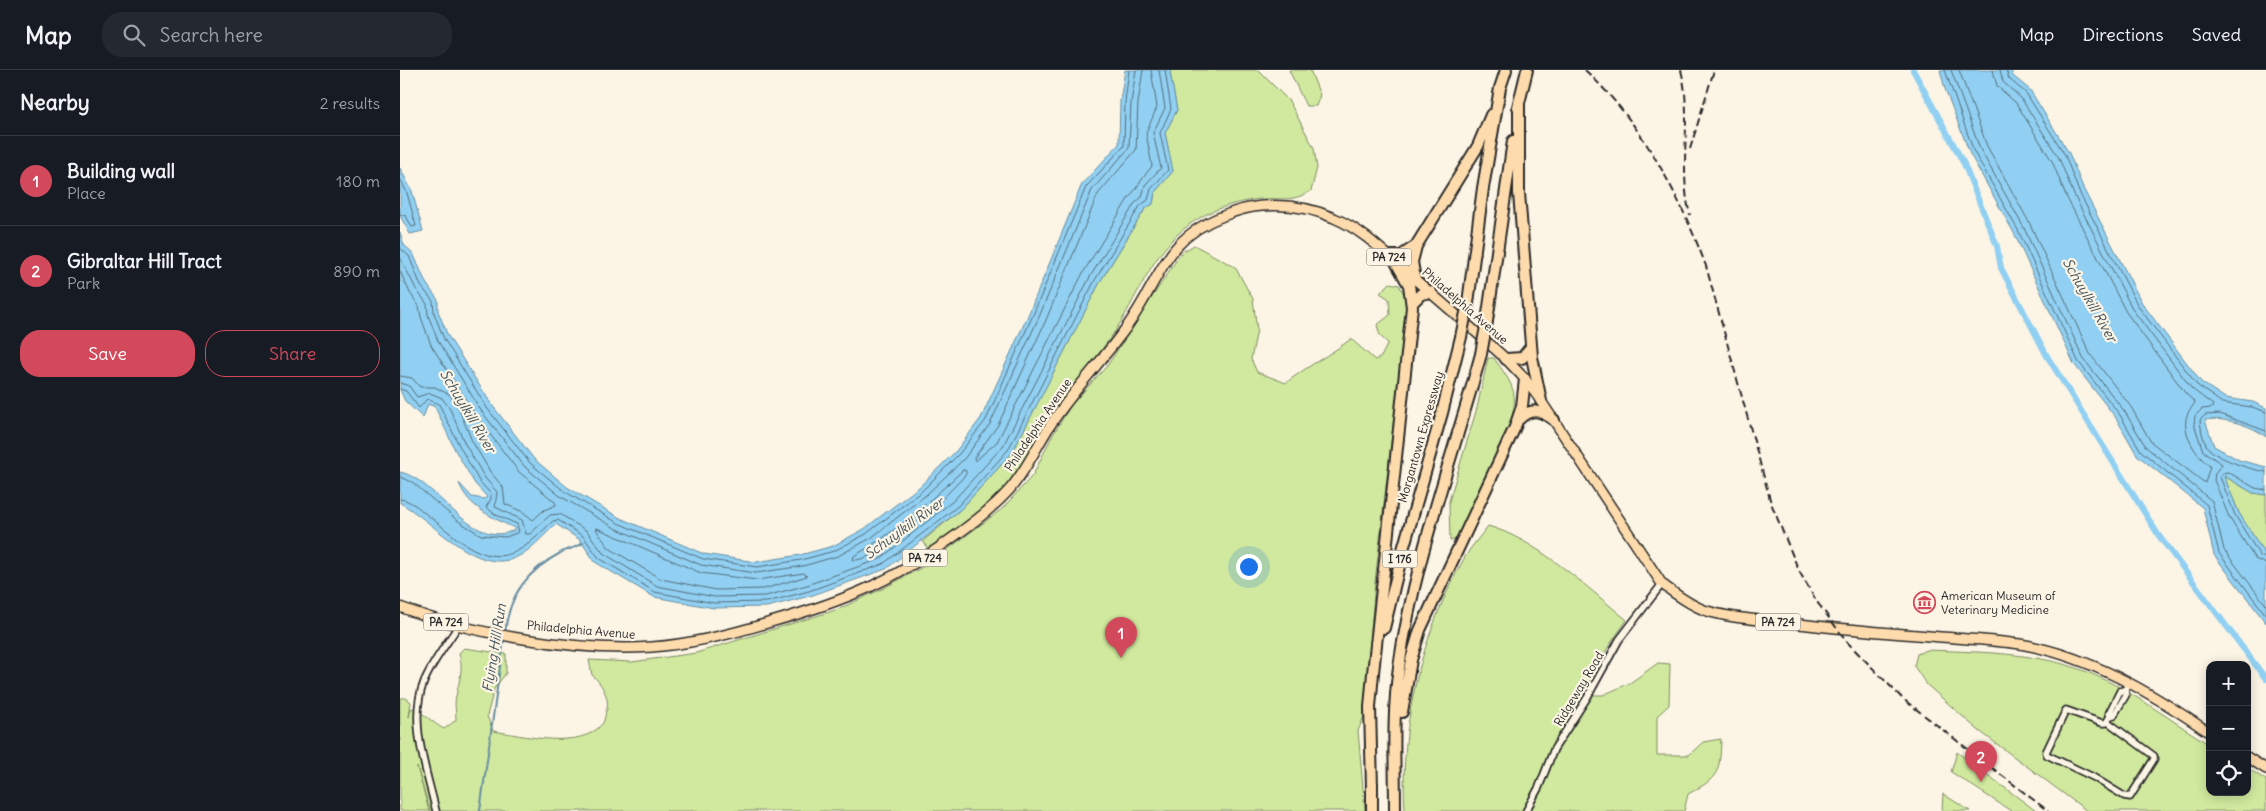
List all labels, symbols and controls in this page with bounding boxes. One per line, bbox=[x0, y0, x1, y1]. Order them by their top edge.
search box bbox=[102, 12, 452, 57]
text: Map bbox=[25, 20, 72, 50]
icon: search bbox=[120, 21, 148, 49]
text: Search here bbox=[160, 23, 263, 47]
text: Map bbox=[2019, 23, 2054, 46]
text: Directions bbox=[2082, 23, 2164, 46]
text: Saved bbox=[2192, 23, 2241, 46]
text: Nearby bbox=[20, 89, 90, 116]
text: 2 results bbox=[320, 93, 380, 113]
text: Building wall bbox=[67, 159, 175, 183]
text: 1 bbox=[33, 171, 39, 191]
text: 180 m bbox=[336, 171, 380, 191]
text: Place bbox=[67, 183, 106, 203]
road number: PA 724 bbox=[1366, 248, 1412, 266]
text: Gibraltar Hill Tract bbox=[67, 249, 222, 273]
water label: Schuylkill River bbox=[2059, 255, 2122, 347]
text: 2 bbox=[32, 261, 40, 281]
text: 890 m bbox=[333, 261, 380, 281]
street label: Philadelphia Avenue bbox=[1419, 264, 1511, 347]
text: Park bbox=[67, 273, 100, 293]
button: Save bbox=[20, 330, 195, 377]
button: Share bbox=[205, 330, 380, 377]
water label: Schuylkill River bbox=[436, 366, 501, 458]
street label: Morgantown Expressway bbox=[1395, 369, 1447, 504]
street label: Philadelphia Avenue bbox=[1001, 375, 1074, 474]
water label: Schuylkill River bbox=[861, 492, 949, 563]
road number: PA 724 bbox=[902, 549, 948, 566]
road number: I 176 bbox=[1382, 550, 1418, 568]
your location bbox=[1236, 554, 1262, 580]
place label: American Museum of Veterinary Medicine bbox=[1941, 588, 2057, 617]
museum icon: American Museum of Veterinary Medicine bbox=[1913, 591, 1937, 615]
water label: Flying Hill Run bbox=[478, 602, 510, 694]
road number: PA 724 bbox=[423, 614, 468, 630]
road number: PA 724 bbox=[1756, 614, 1800, 630]
street label: Philadelphia Avenue bbox=[526, 617, 636, 642]
pin: 1 bbox=[1105, 617, 1137, 658]
street label: Ridgeway Road bbox=[1550, 649, 1607, 729]
map controls bbox=[2206, 661, 2251, 796]
button: + bbox=[2206, 661, 2251, 706]
button: − bbox=[2206, 706, 2251, 751]
pin: 2 bbox=[1965, 741, 1997, 782]
button: locate bbox=[2206, 751, 2251, 796]

